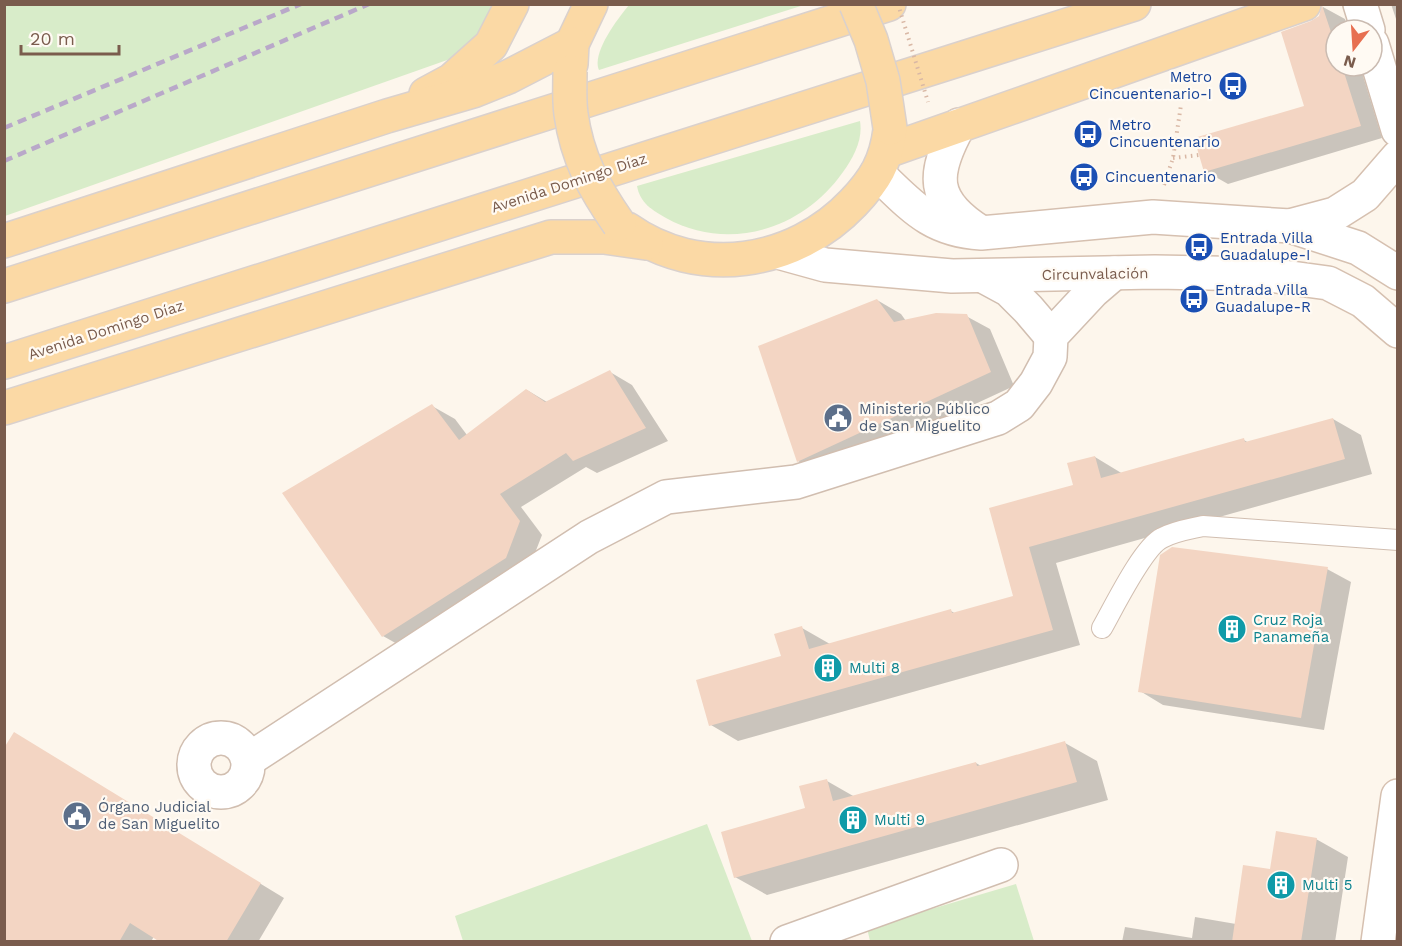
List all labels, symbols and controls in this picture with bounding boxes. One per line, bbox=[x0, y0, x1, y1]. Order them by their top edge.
scale bar bbox=[21, 18, 118, 56]
north arrow bbox=[1324, 18, 1384, 78]
text: 20 m bbox=[30, 28, 75, 49]
text: N bbox=[1341, 51, 1358, 73]
place label: Metro Cincuentenario-I bbox=[1089, 68, 1212, 103]
bus stop icon: Metro Cincuentenario-I bbox=[1217, 70, 1249, 102]
place label: Metro Cincuentenario bbox=[1109, 116, 1220, 151]
bus stop icon: Metro Cincuentenario bbox=[1072, 118, 1104, 150]
street label: Avenida Domingo Díaz bbox=[489, 149, 649, 217]
bus stop icon: Cincuentenario bbox=[1068, 161, 1100, 193]
place label: Cincuentenario bbox=[1105, 168, 1216, 186]
place label: Entrada Villa Guadalupe-I bbox=[1220, 229, 1313, 264]
bus stop icon: Entrada Villa Guadalupe-I bbox=[1183, 231, 1215, 263]
street label: Circunvalación bbox=[1041, 264, 1149, 284]
place label: Entrada Villa Guadalupe-R bbox=[1215, 281, 1311, 316]
bus stop icon: Entrada Villa Guadalupe-R bbox=[1178, 283, 1210, 315]
street label: Avenida Domingo Díaz bbox=[26, 296, 186, 364]
place label: Ministerio Público de San Miguelito bbox=[859, 400, 990, 435]
public building icon: Ministerio Público de San Miguelito bbox=[822, 402, 854, 434]
place label: Cruz Roja Panameña bbox=[1253, 611, 1330, 646]
building icon: Cruz Roja Panameña bbox=[1216, 613, 1248, 645]
building icon: Multi 8 bbox=[812, 652, 844, 684]
place label: Multi 8 bbox=[849, 659, 900, 677]
place label: Órgano Judicial de San Miguelito bbox=[98, 797, 220, 833]
public building icon: Órgano Judicial de San Miguelito bbox=[61, 800, 93, 832]
building icon: Multi 9 bbox=[837, 804, 869, 836]
place label: Multi 9 bbox=[874, 811, 925, 829]
building icon: Multi 5 bbox=[1265, 869, 1297, 901]
place label: Multi 5 bbox=[1302, 876, 1352, 894]

